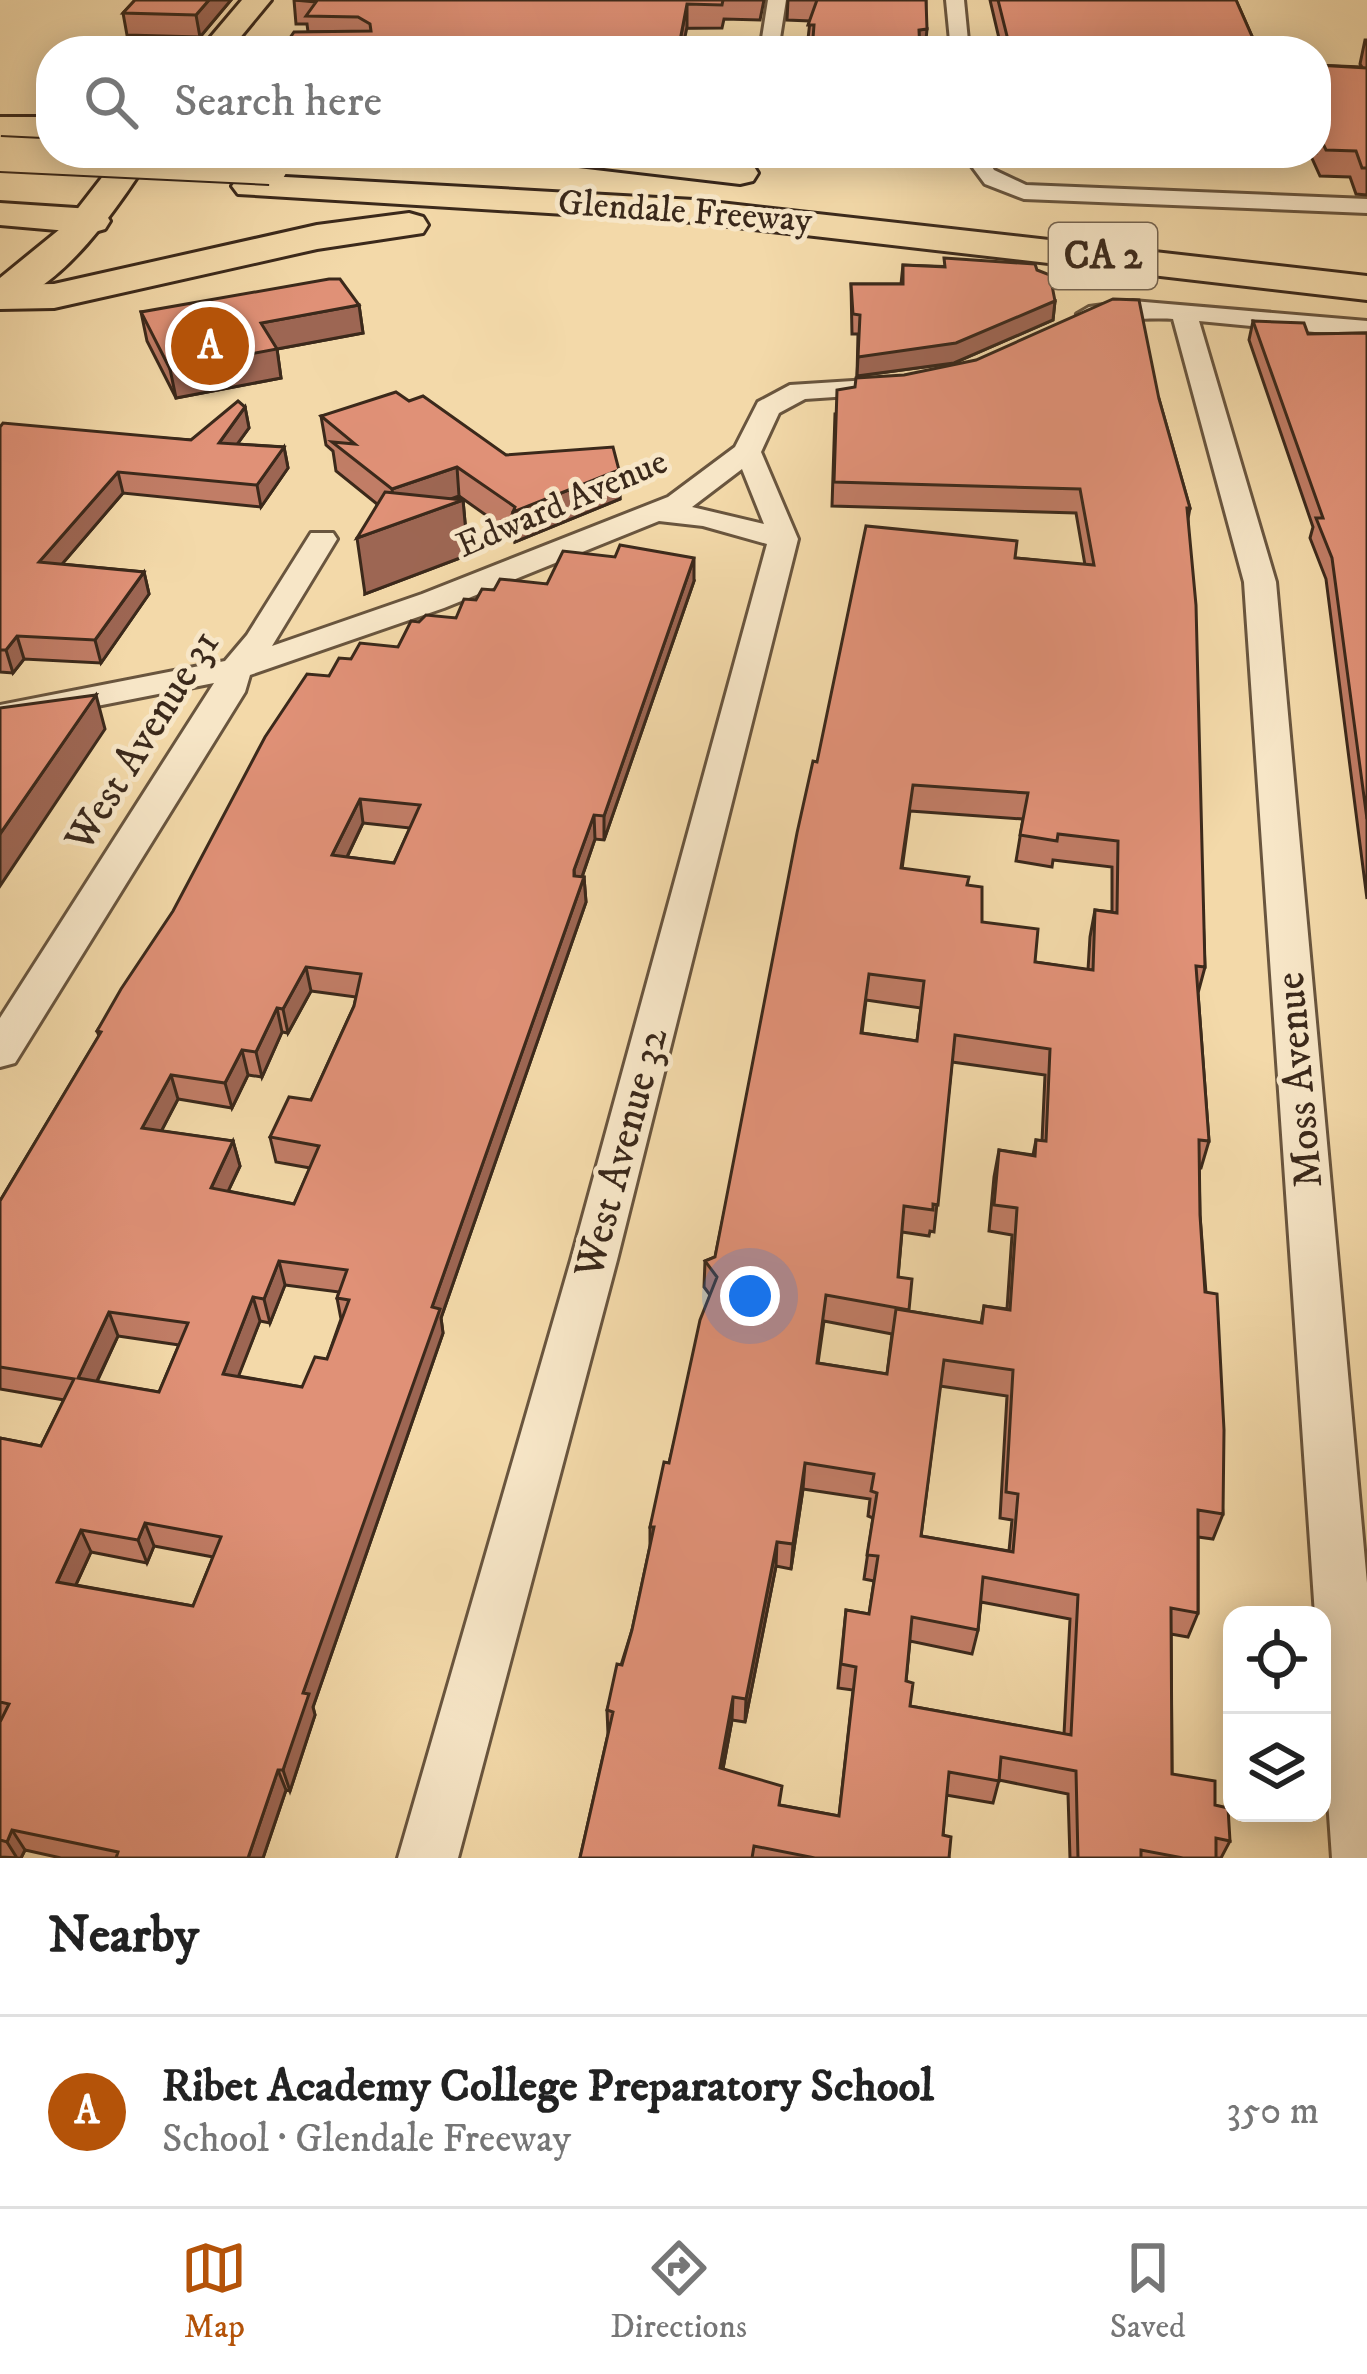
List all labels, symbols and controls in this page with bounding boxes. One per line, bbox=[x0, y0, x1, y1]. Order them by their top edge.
search box bbox=[36, 36, 1331, 168]
icon: search bbox=[78, 69, 144, 135]
text: Search here bbox=[174, 74, 382, 130]
street label: Glendale Freeway bbox=[556, 181, 815, 243]
road number: CA 2 bbox=[1049, 223, 1157, 289]
pin: A bbox=[171, 301, 249, 391]
street label: Edward Avenue bbox=[450, 439, 674, 569]
street label: West Avenue 31 bbox=[54, 621, 232, 862]
street label: Moss Avenue bbox=[1265, 970, 1335, 1190]
street label: West Avenue 32 bbox=[563, 1022, 680, 1285]
your location bbox=[720, 1266, 780, 1326]
map controls bbox=[1223, 1606, 1331, 1822]
button: locate bbox=[1223, 1606, 1331, 1714]
button: layers bbox=[1223, 1714, 1331, 1822]
text: Nearby bbox=[48, 1904, 199, 1968]
text: Ribet Academy College Preparatory School bbox=[162, 2059, 934, 2115]
text: A bbox=[75, 2087, 99, 2136]
text: 350 m bbox=[1226, 2087, 1319, 2136]
text: School · Glendale Freeway bbox=[162, 2115, 571, 2164]
tab: Map bbox=[181, 2235, 247, 2348]
tab: Directions bbox=[610, 2235, 747, 2348]
tab: Saved bbox=[1110, 2235, 1186, 2348]

